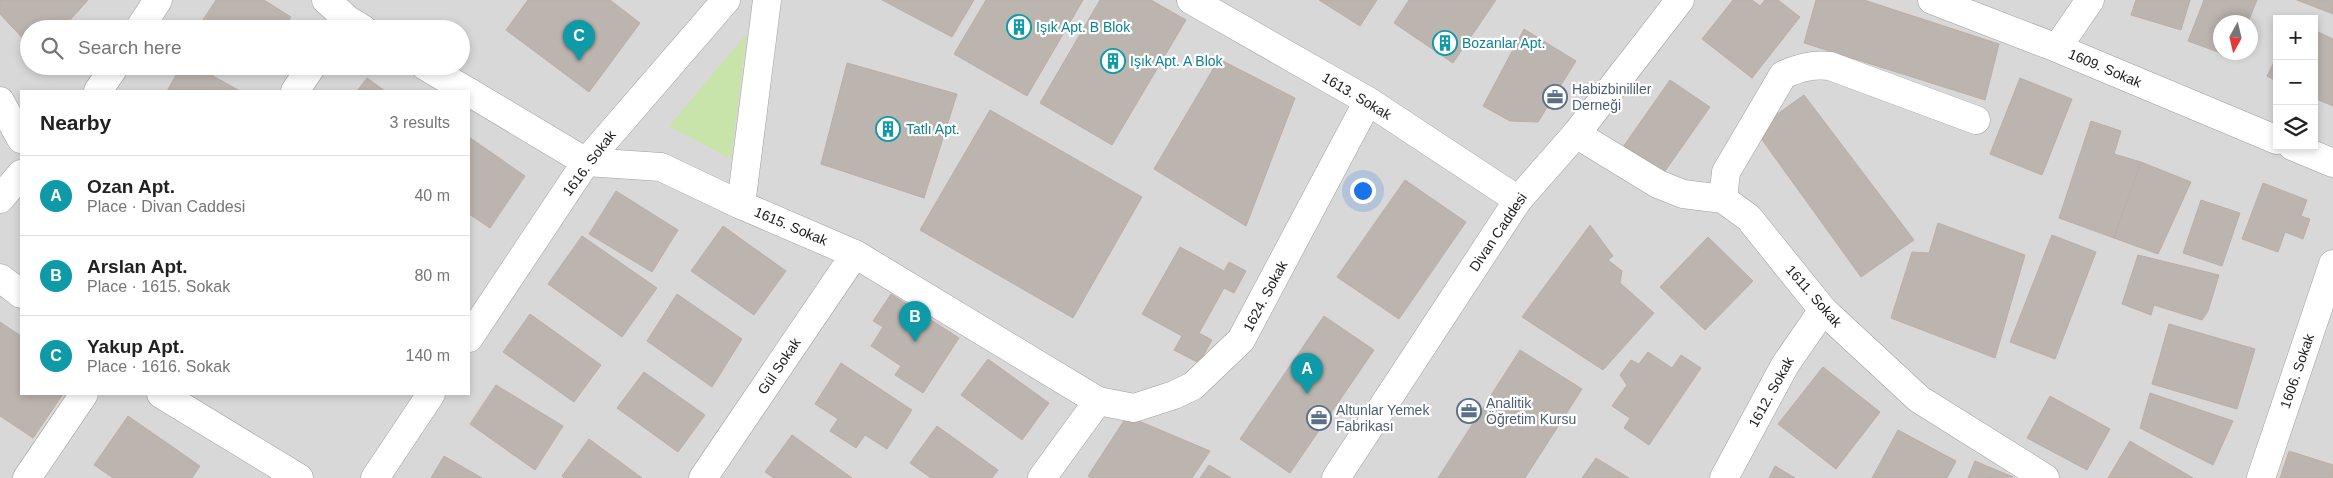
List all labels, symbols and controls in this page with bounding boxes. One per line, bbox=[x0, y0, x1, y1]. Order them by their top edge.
building icon: Işık Apt. B Blok bbox=[1006, 14, 1032, 40]
north arrow bbox=[2213, 15, 2258, 60]
map controls bbox=[2273, 15, 2318, 150]
button: + bbox=[2273, 15, 2318, 60]
place label: Işık Apt. B Blok bbox=[1036, 19, 1131, 35]
search box bbox=[20, 20, 470, 75]
pin: C bbox=[563, 20, 595, 61]
building icon: Bozanlar Apt. bbox=[1432, 30, 1458, 56]
icon: search bbox=[38, 34, 66, 62]
place label: Bozanlar Apt. bbox=[1462, 35, 1545, 51]
text: Search here bbox=[78, 37, 182, 58]
street label: 1609. Sokak bbox=[2066, 45, 2145, 91]
building icon: Işık Apt. A Blok bbox=[1100, 48, 1126, 74]
place label: Işık Apt. A Blok bbox=[1130, 53, 1224, 69]
button: − bbox=[2273, 60, 2318, 105]
street label: 1613. Sokak bbox=[1320, 69, 1395, 123]
place label: Habizbinililer Derneği bbox=[1572, 81, 1652, 113]
office icon: Habizbinililer Derneği bbox=[1542, 84, 1568, 110]
button: layers bbox=[2273, 105, 2318, 150]
text: Nearby bbox=[40, 111, 111, 134]
text: 3 results bbox=[390, 114, 450, 131]
building icon: Tatlı Apt. bbox=[875, 116, 901, 142]
place label: Tatlı Apt. bbox=[906, 121, 960, 137]
street label: 1616. Sokak bbox=[559, 126, 619, 199]
text: Ozan Apt. bbox=[87, 176, 175, 197]
your location bbox=[1350, 178, 1376, 204]
text: A bbox=[50, 187, 62, 204]
text: 40 m bbox=[414, 187, 450, 204]
street label: Divan Caddesi bbox=[1466, 190, 1530, 274]
text: Place · Divan Caddesi bbox=[87, 198, 245, 215]
street label: 1615. Sokak bbox=[752, 203, 831, 249]
text: Arslan Apt. bbox=[87, 256, 188, 277]
street label: 1624. Sokak bbox=[1240, 257, 1291, 334]
street label: 1611. Sokak bbox=[1783, 262, 1846, 331]
text: B bbox=[50, 267, 62, 284]
text: 80 m bbox=[414, 267, 450, 284]
text: Place · 1615. Sokak bbox=[87, 278, 230, 295]
pin: B bbox=[899, 301, 931, 342]
street label: 1606. Sokak bbox=[2277, 331, 2318, 410]
street label: Gül Sokak bbox=[754, 334, 804, 397]
text: Yakup Apt. bbox=[87, 336, 184, 357]
text: C bbox=[50, 347, 62, 364]
text: 140 m bbox=[406, 347, 450, 364]
pin: A bbox=[1291, 353, 1323, 394]
street label: 1612. Sokak bbox=[1745, 353, 1797, 430]
text: Place · 1616. Sokak bbox=[87, 358, 230, 375]
place label: Analitik Öğretim Kursu bbox=[1486, 395, 1576, 427]
office icon: Analitik Öğretim Kursu bbox=[1456, 398, 1482, 424]
place label: Altunlar Yemek Fabrikası bbox=[1336, 402, 1430, 434]
office icon: Altunlar Yemek Fabrikası bbox=[1306, 405, 1332, 431]

